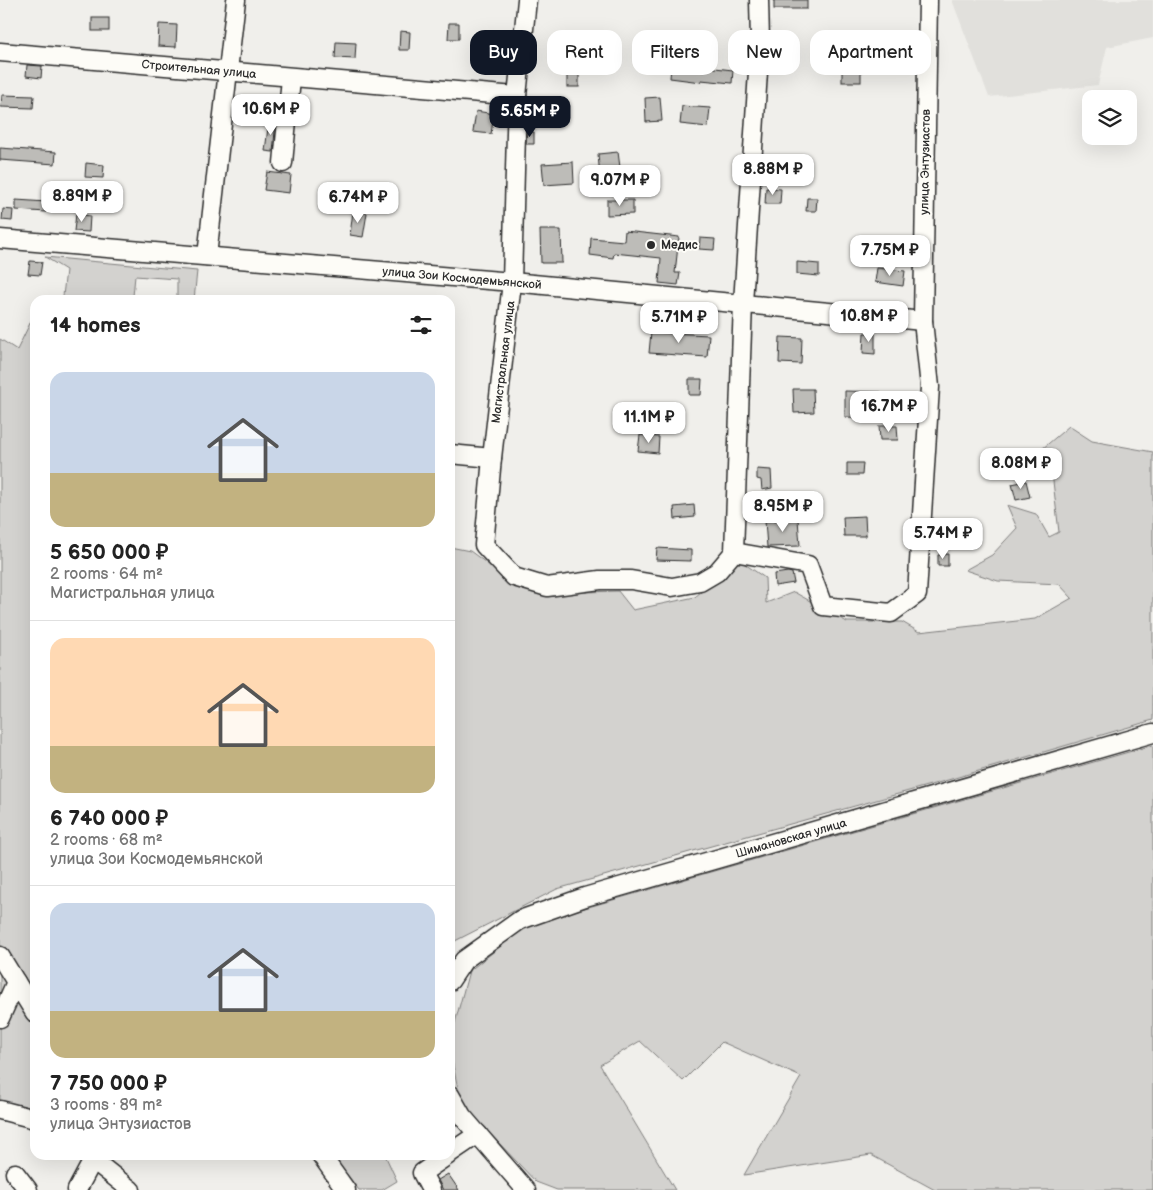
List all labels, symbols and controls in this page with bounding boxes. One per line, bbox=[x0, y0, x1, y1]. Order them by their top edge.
chip: Buy bbox=[470, 30, 537, 75]
chip: Rent bbox=[547, 30, 622, 75]
chip: Filters bbox=[632, 30, 718, 75]
chip: New bbox=[728, 30, 800, 75]
chip: Apartment bbox=[810, 30, 931, 75]
street label: Строительная улица bbox=[141, 57, 257, 82]
map controls bbox=[1082, 90, 1137, 145]
button: layers bbox=[1082, 90, 1137, 145]
pin: 10.6M ₽ bbox=[225, 94, 317, 136]
pin: 5.65M ₽ bbox=[484, 96, 576, 138]
text: 10.6M ₽ bbox=[242, 100, 300, 119]
text: 5.65M ₽ bbox=[500, 102, 560, 121]
street label: улица Энтузиастов bbox=[917, 108, 934, 215]
pin: 8.88M ₽ bbox=[727, 154, 819, 196]
text: 8.88M ₽ bbox=[743, 160, 803, 179]
pin: 9.07M ₽ bbox=[574, 164, 666, 207]
text: 9.07M ₽ bbox=[590, 171, 650, 190]
pin: 8.89M ₽ bbox=[36, 180, 128, 223]
pin: 6.74M ₽ bbox=[312, 182, 404, 224]
text: 8.89M ₽ bbox=[52, 187, 112, 206]
text: 6.74M ₽ bbox=[329, 188, 387, 207]
pin: 7.75M ₽ bbox=[844, 234, 936, 277]
place label: Медис bbox=[661, 238, 698, 253]
marker: Медис bbox=[645, 239, 657, 251]
text: 7.75M ₽ bbox=[861, 241, 919, 260]
street label: улица Зои Космодемьянской bbox=[382, 264, 542, 293]
street label: Магистральная улица bbox=[489, 300, 518, 424]
pin: 10.8M ₽ bbox=[823, 300, 915, 343]
pin: 5.71M ₽ bbox=[633, 302, 725, 344]
text: 10.8M ₽ bbox=[840, 307, 898, 326]
text: 5.71M ₽ bbox=[651, 308, 707, 327]
icon: filters bbox=[407, 311, 435, 339]
text: 14 homes bbox=[50, 313, 141, 338]
pin: 16.7M ₽ bbox=[843, 390, 935, 433]
text: 16.7M ₽ bbox=[861, 397, 917, 416]
pin: 11.1M ₽ bbox=[603, 402, 695, 444]
icon: home bbox=[198, 405, 288, 495]
text: 11.1M ₽ bbox=[623, 408, 675, 427]
pin: 8.08M ₽ bbox=[975, 448, 1067, 490]
text: 8.08M ₽ bbox=[991, 454, 1051, 473]
pin: 8.95M ₽ bbox=[737, 490, 829, 533]
text: 8.95M ₽ bbox=[753, 497, 813, 516]
pin: 5.74M ₽ bbox=[897, 518, 989, 560]
text: 5.74M ₽ bbox=[914, 524, 972, 543]
text: 5 650 000 ₽ bbox=[50, 540, 169, 565]
text: 2 rooms · 64 m² bbox=[50, 565, 163, 584]
text: Магистральная улица bbox=[50, 584, 215, 603]
icon: home bbox=[198, 670, 288, 760]
text: 6 740 000 ₽ bbox=[50, 806, 168, 831]
street label: Шимановская улица bbox=[734, 815, 848, 862]
text: 2 rooms · 68 m² bbox=[50, 831, 163, 850]
text: улица Зои Космодемьянской bbox=[50, 850, 263, 869]
icon: home bbox=[198, 935, 288, 1025]
text: 7 750 000 ₽ bbox=[50, 1071, 167, 1096]
text: 3 rooms · 89 m² bbox=[50, 1096, 162, 1115]
text: улица Энтузиастов bbox=[50, 1115, 191, 1134]

